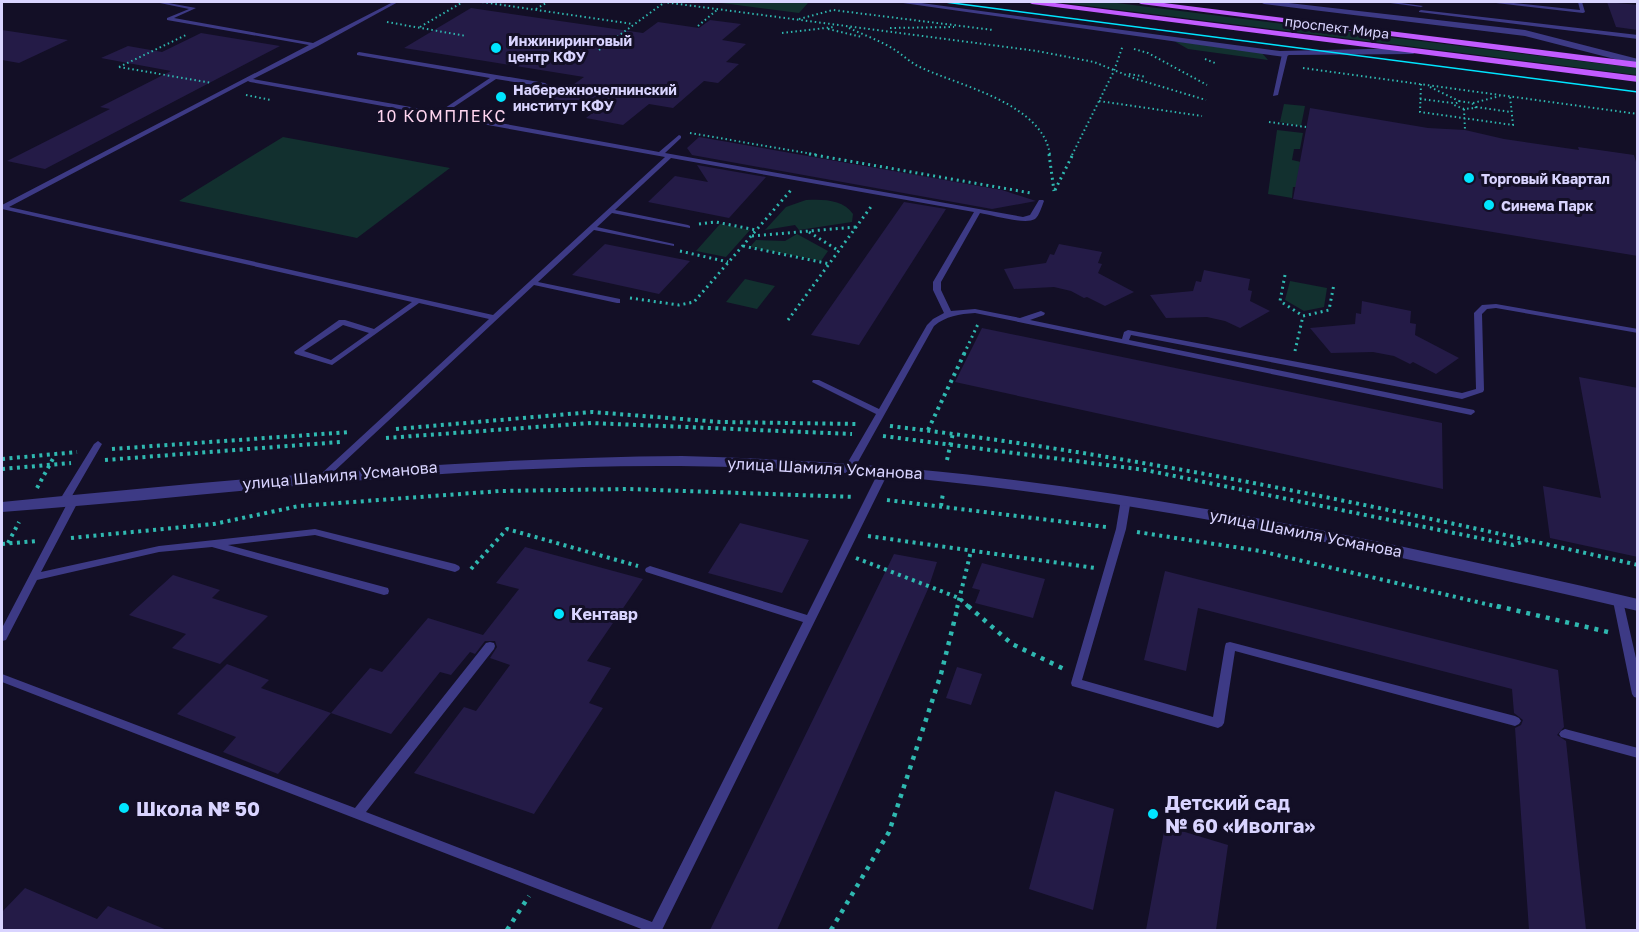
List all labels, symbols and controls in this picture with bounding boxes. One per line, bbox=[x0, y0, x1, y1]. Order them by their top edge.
street label: проспект Мира bbox=[1284, 12, 1390, 42]
place label: Инжиниринговый центр КФУ bbox=[508, 32, 632, 65]
marker: Инжиниринговый центр КФУ bbox=[489, 41, 503, 55]
place label: Набережночелнинский институт КФУ bbox=[513, 81, 677, 114]
marker: Набережночелнинский институт КФУ bbox=[494, 90, 508, 104]
district label: 10 КОМПЛЕКС bbox=[377, 106, 507, 126]
place label: Торговый Квартал bbox=[1481, 170, 1610, 187]
marker: Торговый Квартал bbox=[1462, 171, 1476, 185]
place label: Синема Парк bbox=[1501, 197, 1593, 214]
marker: Синема Парк bbox=[1482, 198, 1496, 212]
street label: улица Шамиля Усманова bbox=[727, 453, 923, 483]
street label: улица Шамиля Усманова bbox=[242, 457, 438, 493]
street label: улица Шамиля Усманова bbox=[1208, 505, 1404, 561]
place label: Кентавр bbox=[571, 604, 638, 624]
marker: Кентавр bbox=[552, 607, 566, 621]
place label: Детский сад № 60 «Иволга» bbox=[1165, 790, 1315, 837]
place label: Школа № 50 bbox=[136, 796, 260, 820]
marker: Школа № 50 bbox=[117, 801, 131, 815]
marker: Детский сад № 60 «Иволга» bbox=[1146, 807, 1160, 821]

